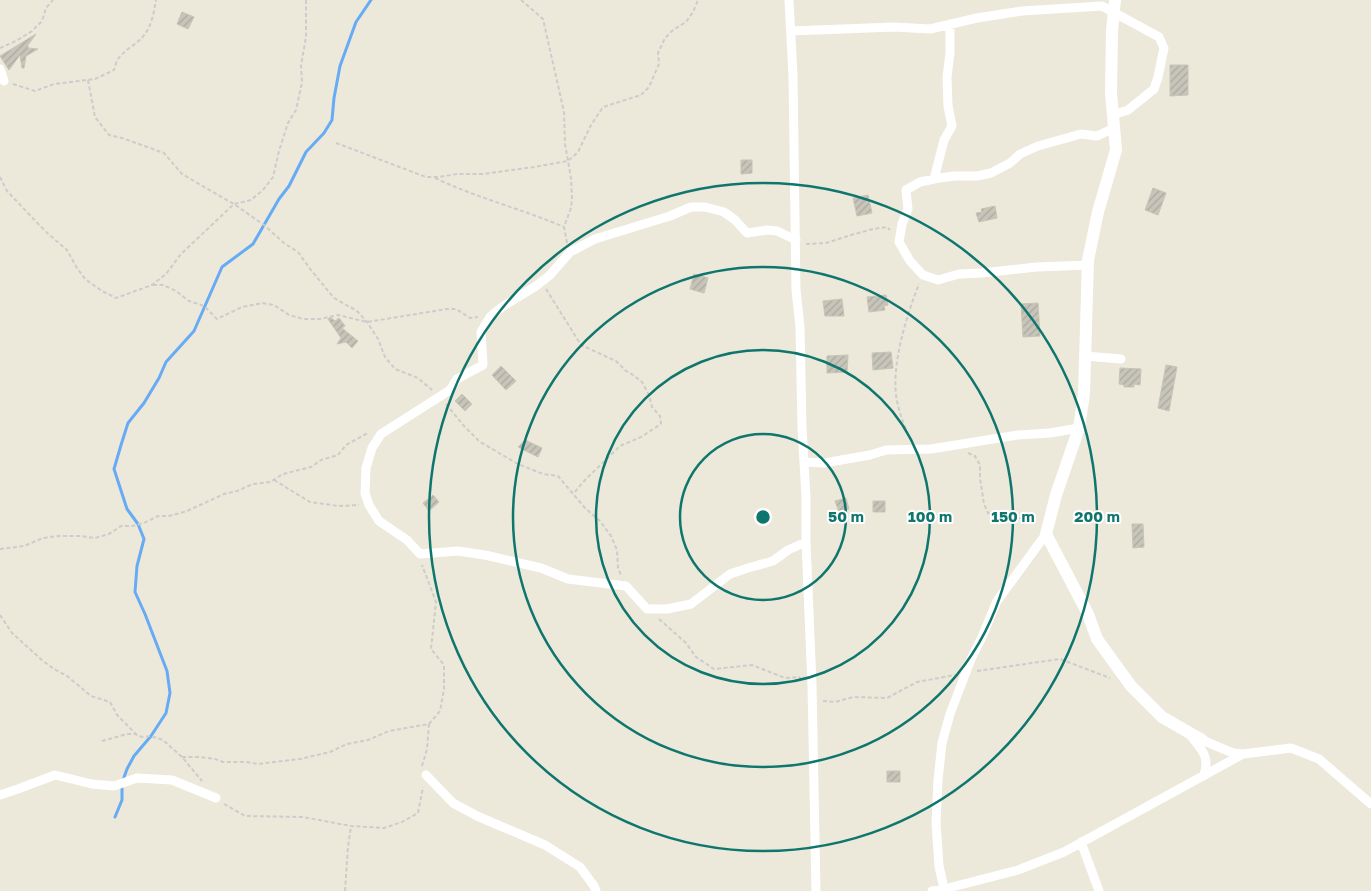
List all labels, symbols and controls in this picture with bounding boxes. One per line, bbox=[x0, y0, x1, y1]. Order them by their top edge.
text: 50 m bbox=[828, 507, 864, 525]
text: 100 m bbox=[908, 507, 952, 525]
text: 150 m bbox=[991, 507, 1035, 525]
text: 200 m bbox=[1074, 507, 1120, 525]
centre of rings bbox=[754, 508, 772, 526]

